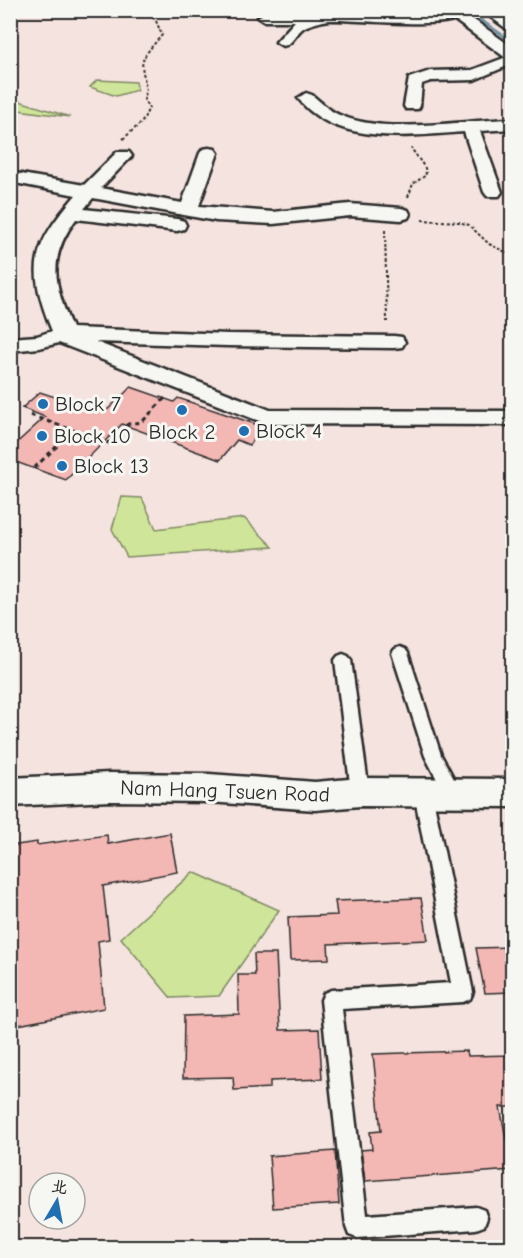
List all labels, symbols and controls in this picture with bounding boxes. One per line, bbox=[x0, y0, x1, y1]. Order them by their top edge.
place label: Block 7 bbox=[55, 392, 121, 416]
marker: Block 7 bbox=[36, 397, 50, 411]
marker: Block 2 bbox=[175, 403, 189, 417]
place label: Block 4 bbox=[256, 419, 322, 443]
place label: Block 2 bbox=[148, 420, 216, 444]
place label: Block 10 bbox=[54, 424, 131, 448]
marker: Block 4 bbox=[237, 424, 251, 438]
marker: Block 10 bbox=[35, 429, 49, 443]
place label: Block 13 bbox=[74, 454, 149, 478]
marker: Block 13 bbox=[55, 459, 69, 473]
street label: Nam Hang Tsuen Road bbox=[120, 775, 330, 807]
north arrow bbox=[27, 1171, 87, 1231]
text: 北 bbox=[50, 1177, 69, 1197]

